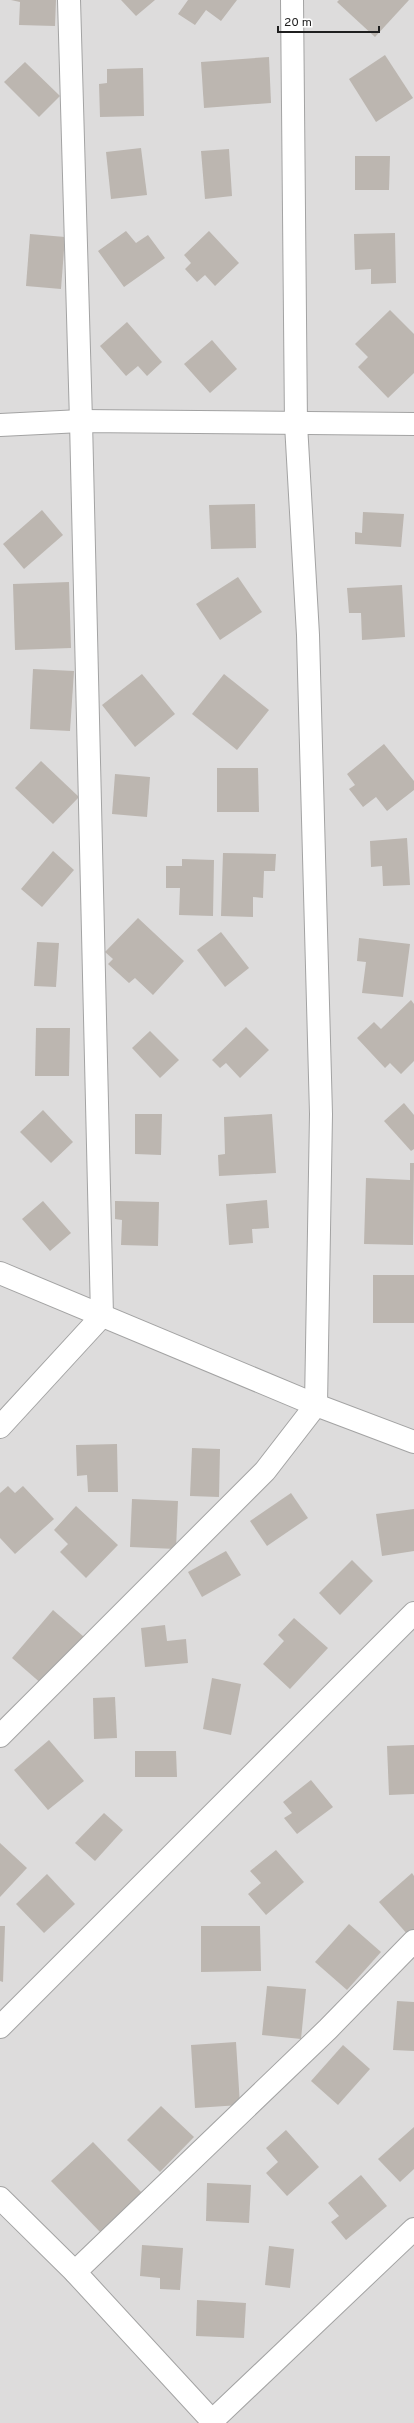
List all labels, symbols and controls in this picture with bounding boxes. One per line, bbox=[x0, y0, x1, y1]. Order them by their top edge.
scale bar bbox=[278, 8, 379, 34]
text: 20 m bbox=[284, 15, 312, 31]

